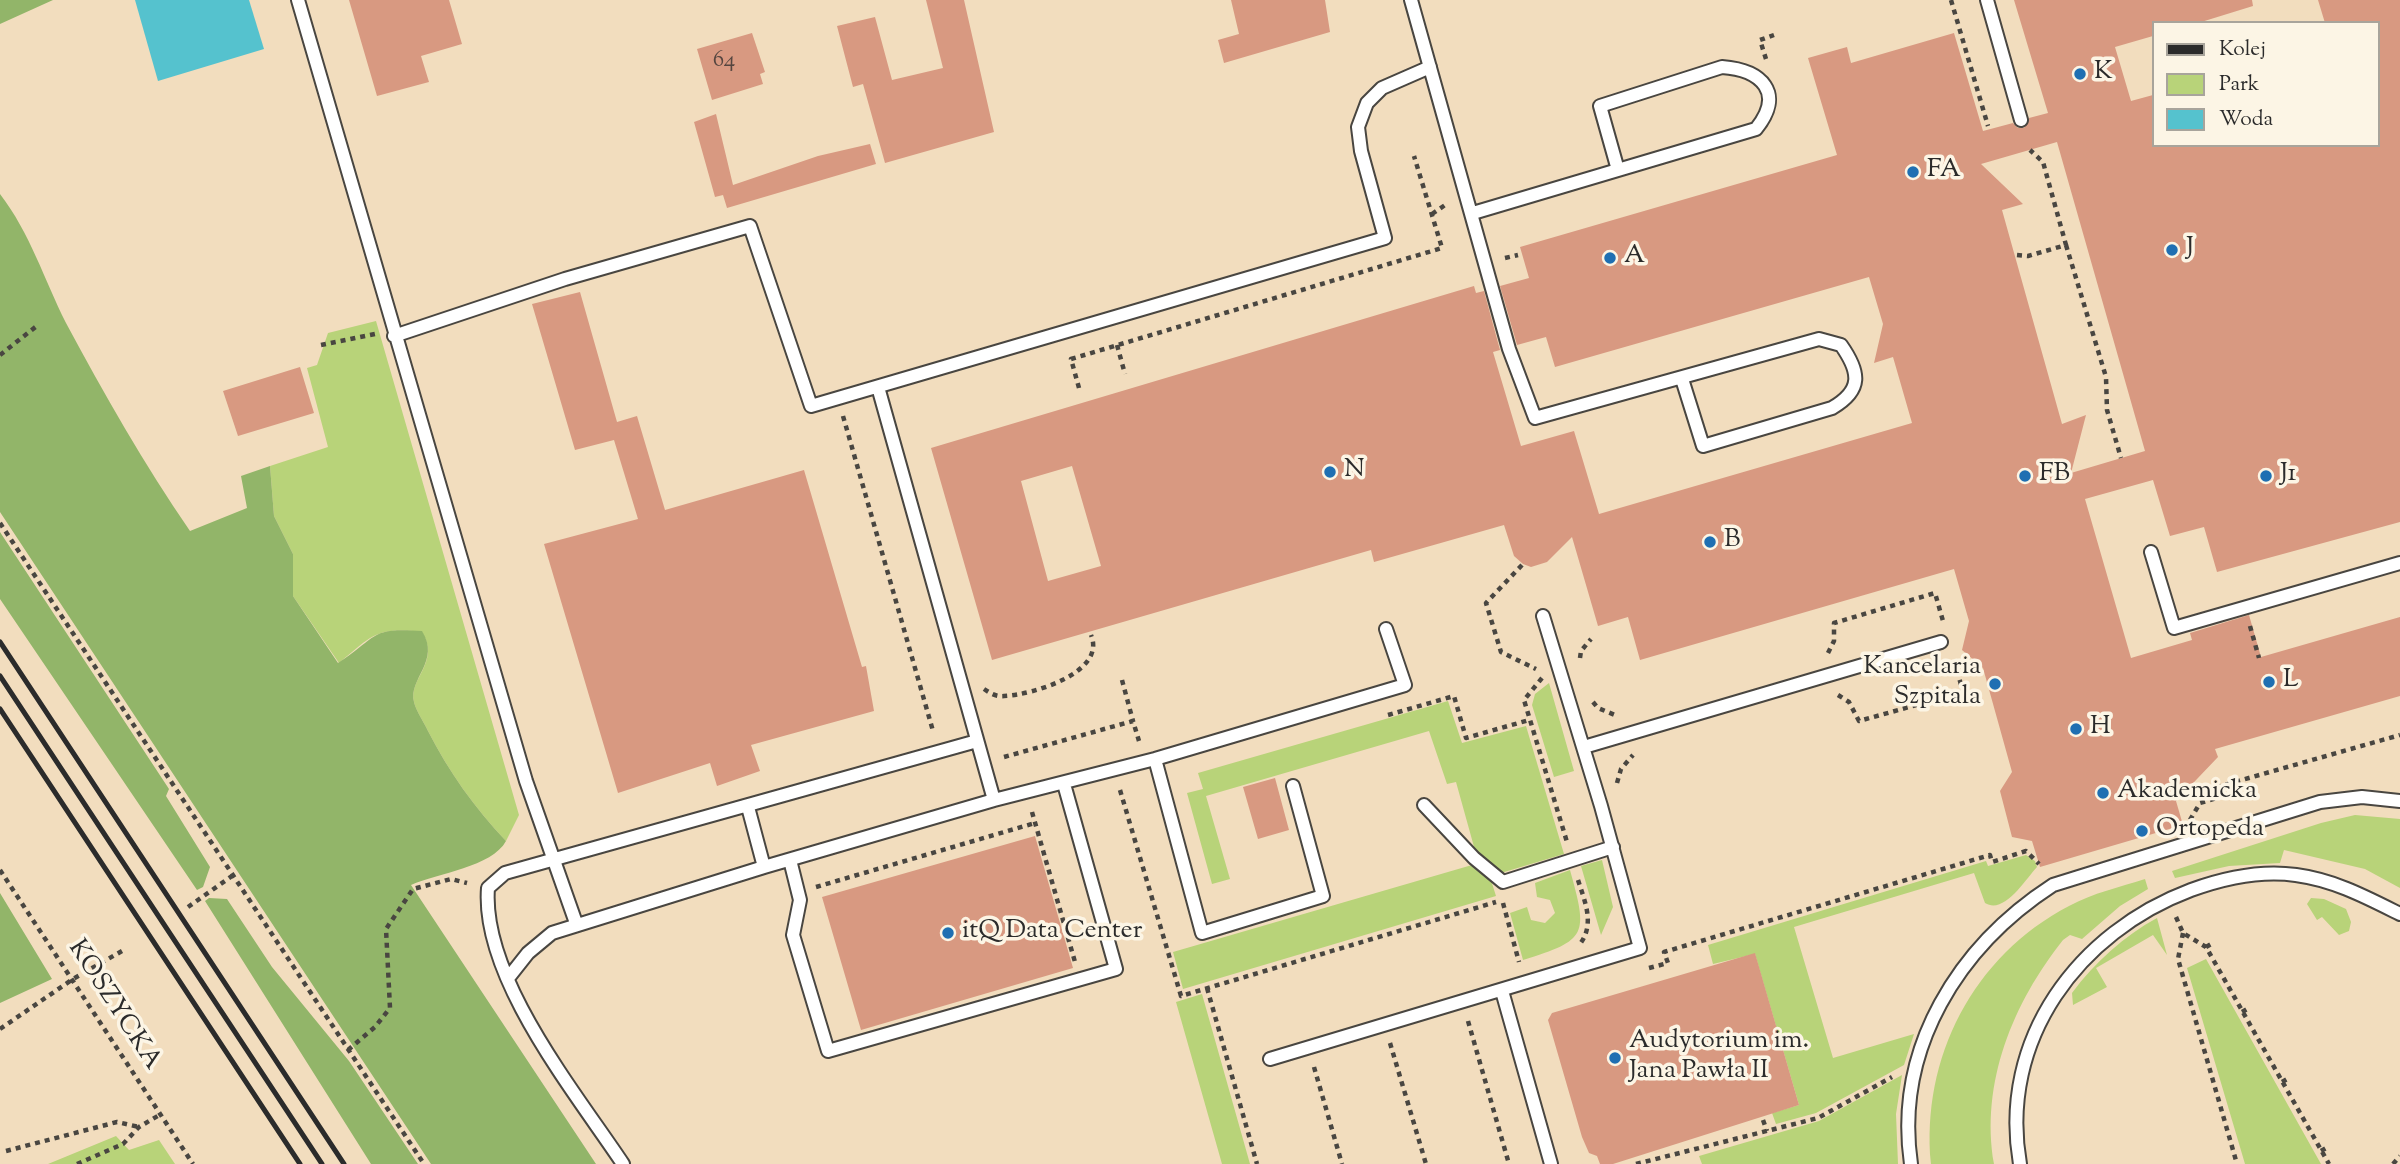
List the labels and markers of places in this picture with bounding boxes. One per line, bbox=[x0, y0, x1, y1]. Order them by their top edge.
place label: K bbox=[2094, 58, 2113, 90]
marker: K bbox=[2072, 66, 2088, 82]
place label: FA bbox=[1927, 156, 1961, 188]
marker: FA bbox=[1905, 164, 1921, 180]
place label: J bbox=[2186, 234, 2194, 266]
place label: A bbox=[1624, 242, 1645, 274]
marker: J bbox=[2164, 242, 2180, 258]
marker: A bbox=[1602, 250, 1618, 266]
place label: N bbox=[1344, 456, 1365, 488]
place label: FB bbox=[2039, 460, 2070, 492]
place label: J1 bbox=[2280, 460, 2296, 492]
marker: N bbox=[1322, 464, 1338, 480]
marker: FB bbox=[2017, 468, 2033, 484]
marker: J1 bbox=[2258, 468, 2274, 484]
place label: B bbox=[1724, 526, 1740, 558]
marker: B bbox=[1702, 534, 1718, 550]
place label: Kancelaria Szpitala bbox=[1863, 653, 1981, 714]
place label: L bbox=[2283, 666, 2299, 698]
marker: L bbox=[2261, 674, 2277, 690]
marker: Kancelaria Szpitala bbox=[1987, 676, 2003, 692]
place label: H bbox=[2090, 713, 2111, 745]
marker: H bbox=[2068, 721, 2084, 737]
place label: Akademicka bbox=[2117, 777, 2257, 809]
marker: Akademicka bbox=[2095, 785, 2111, 801]
place label: Ortopeda bbox=[2156, 815, 2264, 847]
marker: Ortopeda bbox=[2134, 823, 2150, 839]
place label: itQ Data Center bbox=[962, 917, 1142, 949]
marker: itQ Data Center bbox=[940, 925, 956, 941]
place label: Audytorium im. Jana Pawła II bbox=[1629, 1027, 1809, 1088]
marker: Audytorium im. Jana Pawła II bbox=[1607, 1050, 1623, 1066]

